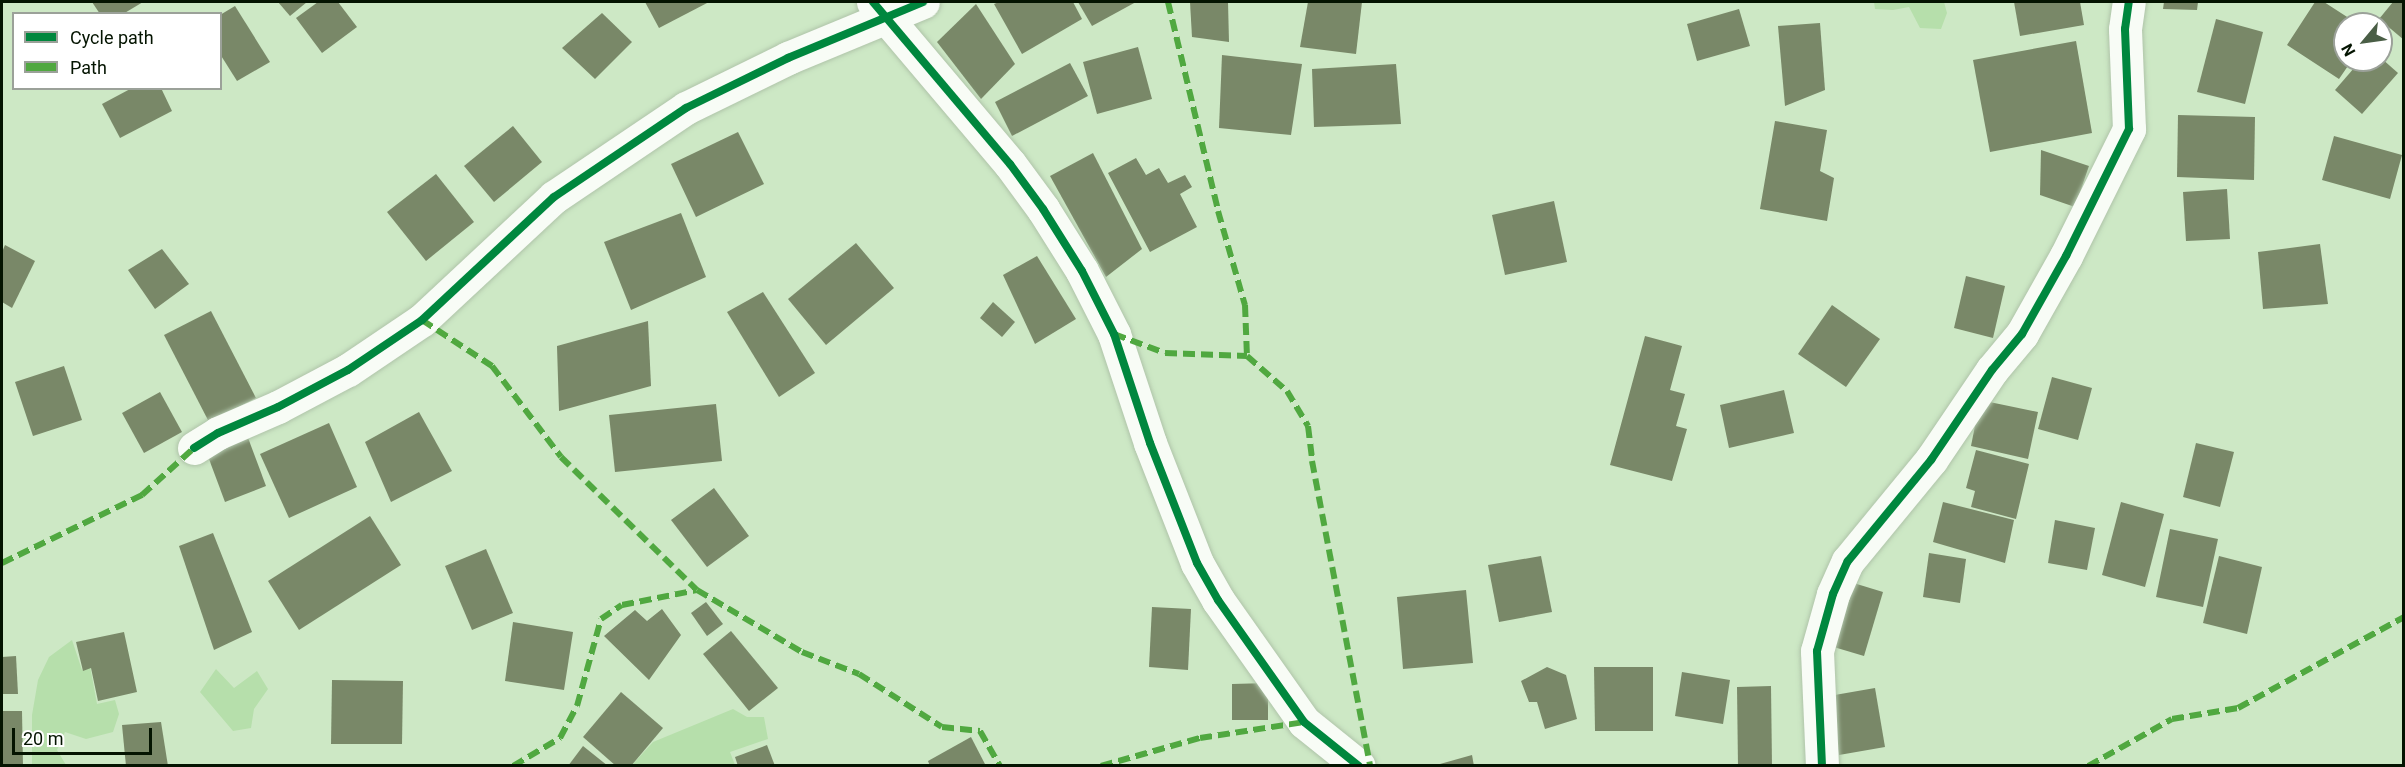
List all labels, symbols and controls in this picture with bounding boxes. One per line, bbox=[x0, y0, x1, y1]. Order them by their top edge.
legend bbox=[12, 12, 222, 90]
north arrow bbox=[2333, 12, 2393, 72]
text: Cycle path bbox=[70, 27, 154, 48]
text: N bbox=[2338, 40, 2360, 60]
text: Path bbox=[70, 57, 107, 78]
scale bar bbox=[15, 716, 154, 754]
text: 20 m bbox=[23, 728, 63, 749]

